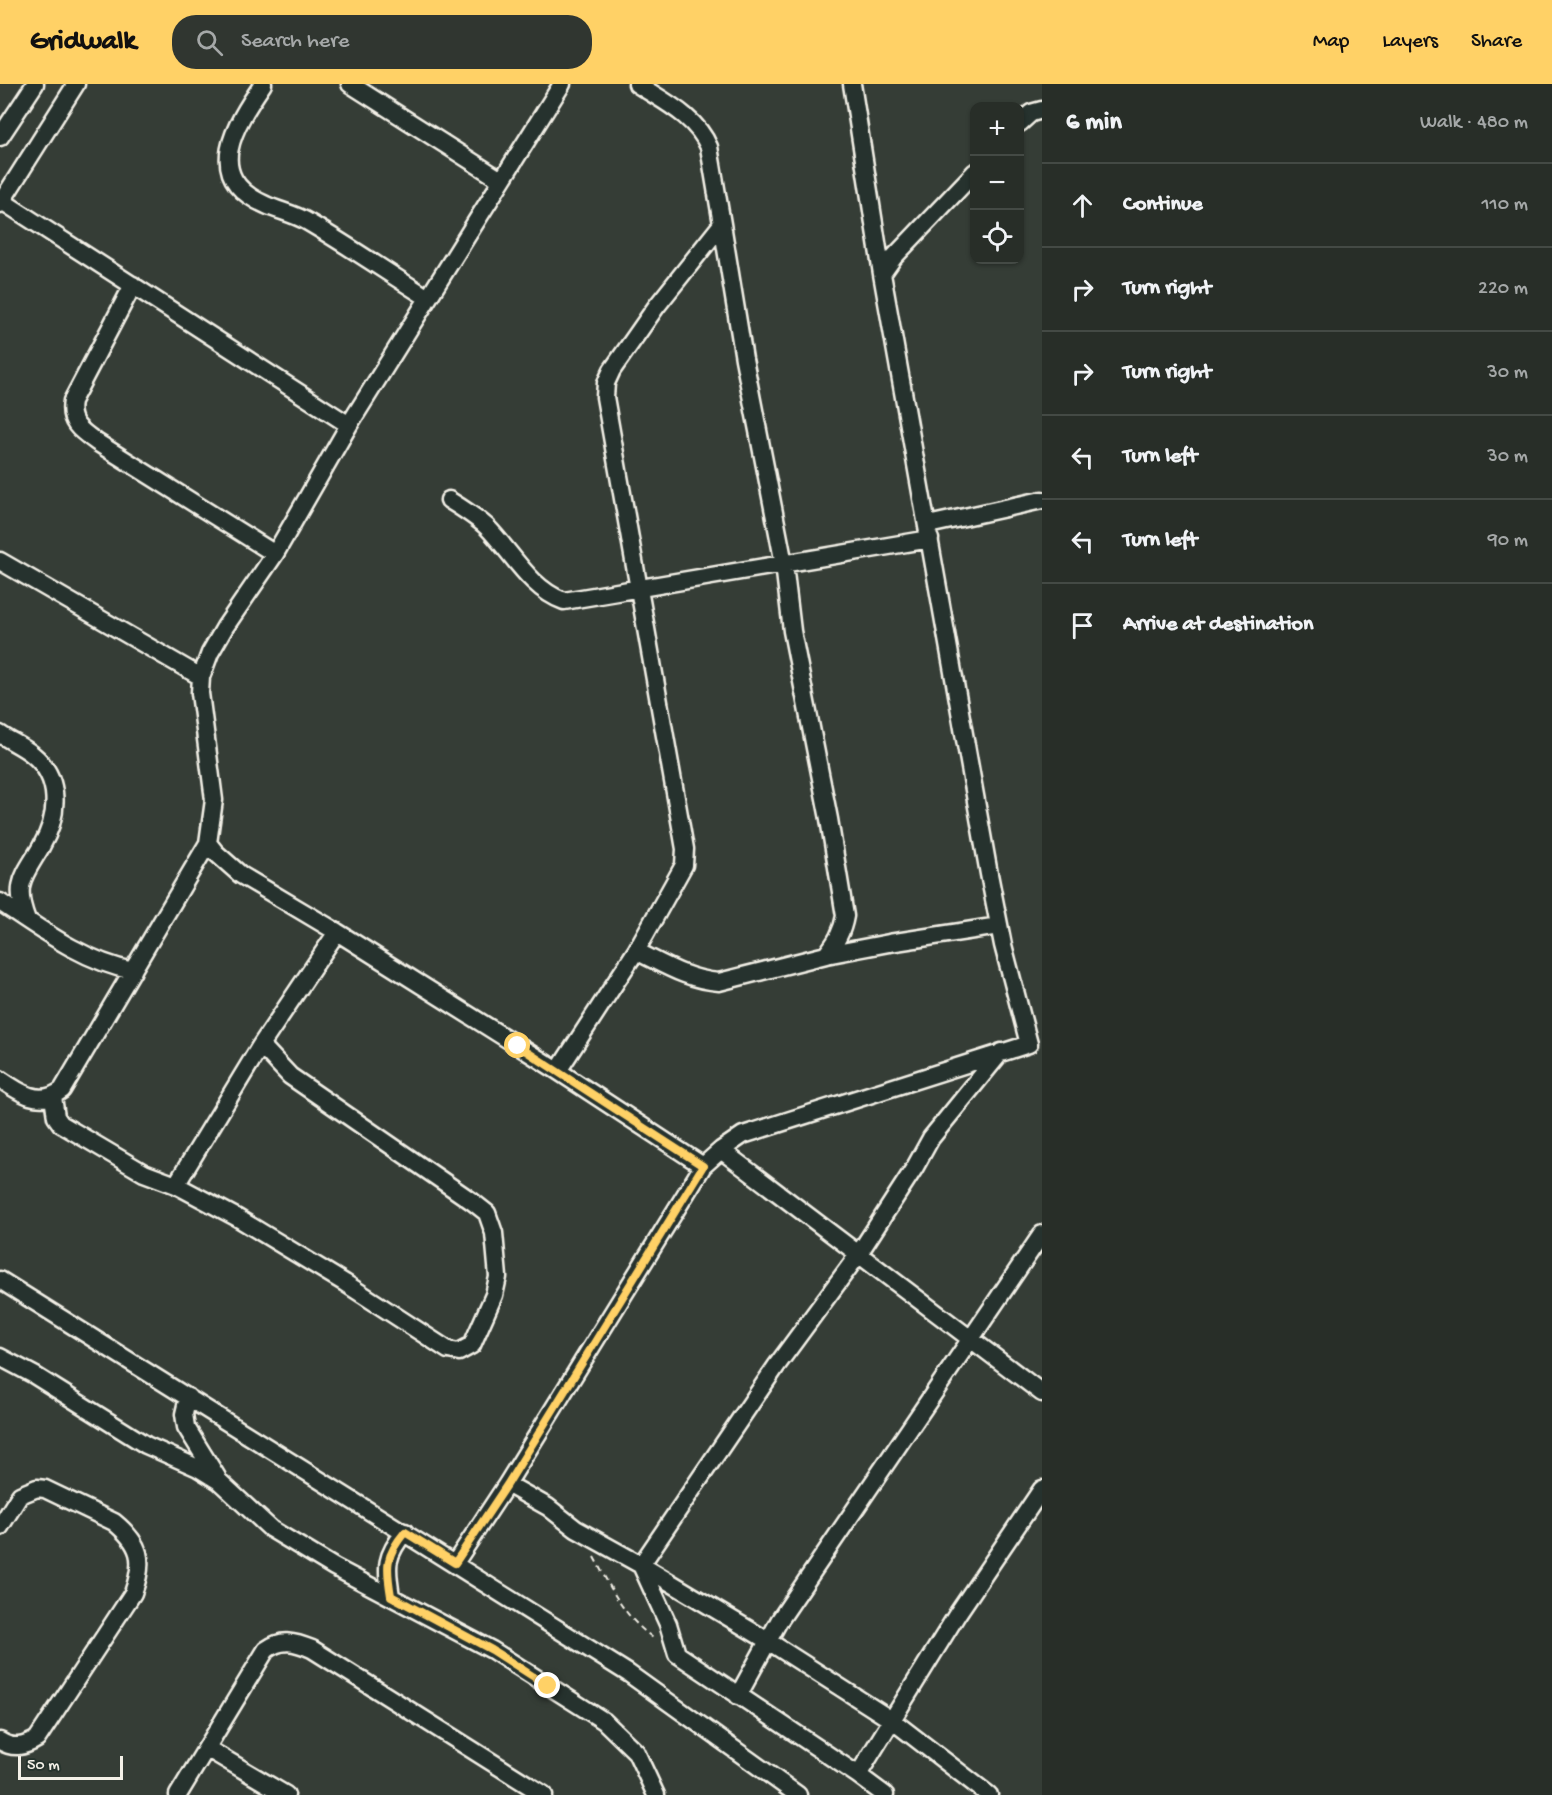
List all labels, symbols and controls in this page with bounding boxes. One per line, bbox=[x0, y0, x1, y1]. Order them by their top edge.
search box bbox=[172, 15, 592, 69]
text: Gridwalk bbox=[30, 26, 136, 59]
icon: search bbox=[193, 26, 226, 59]
text: Search here bbox=[241, 29, 349, 55]
text: Map bbox=[1313, 30, 1349, 55]
text: Layers bbox=[1382, 30, 1438, 55]
text: Share bbox=[1471, 30, 1522, 55]
map controls bbox=[970, 102, 1024, 264]
button: + bbox=[970, 102, 1024, 156]
text: 6 min bbox=[1066, 108, 1122, 139]
text: Walk · 480 m bbox=[1420, 112, 1528, 135]
button: − bbox=[970, 156, 1024, 210]
icon: ahead bbox=[1066, 189, 1099, 222]
text: Continue bbox=[1123, 192, 1203, 218]
text: 110 m bbox=[1482, 194, 1528, 217]
button: locate bbox=[970, 210, 1024, 264]
icon: right bbox=[1066, 273, 1099, 306]
text: Turn right bbox=[1123, 276, 1211, 302]
text: 220 m bbox=[1478, 278, 1528, 301]
icon: right bbox=[1066, 357, 1099, 390]
text: Turn right bbox=[1123, 360, 1211, 386]
text: 30 m bbox=[1487, 362, 1528, 385]
icon: left bbox=[1066, 441, 1099, 474]
text: Turn left bbox=[1123, 444, 1197, 470]
text: 30 m bbox=[1487, 446, 1528, 469]
icon: left bbox=[1066, 525, 1099, 558]
text: Turn left bbox=[1123, 528, 1197, 554]
text: 90 m bbox=[1488, 530, 1528, 553]
icon: arrive bbox=[1066, 609, 1099, 642]
text: Arrive at destination bbox=[1123, 612, 1313, 638]
route start bbox=[504, 1032, 530, 1058]
route end bbox=[534, 1672, 560, 1698]
scale bar bbox=[18, 1753, 123, 1780]
text: 50 m bbox=[27, 1757, 60, 1776]

